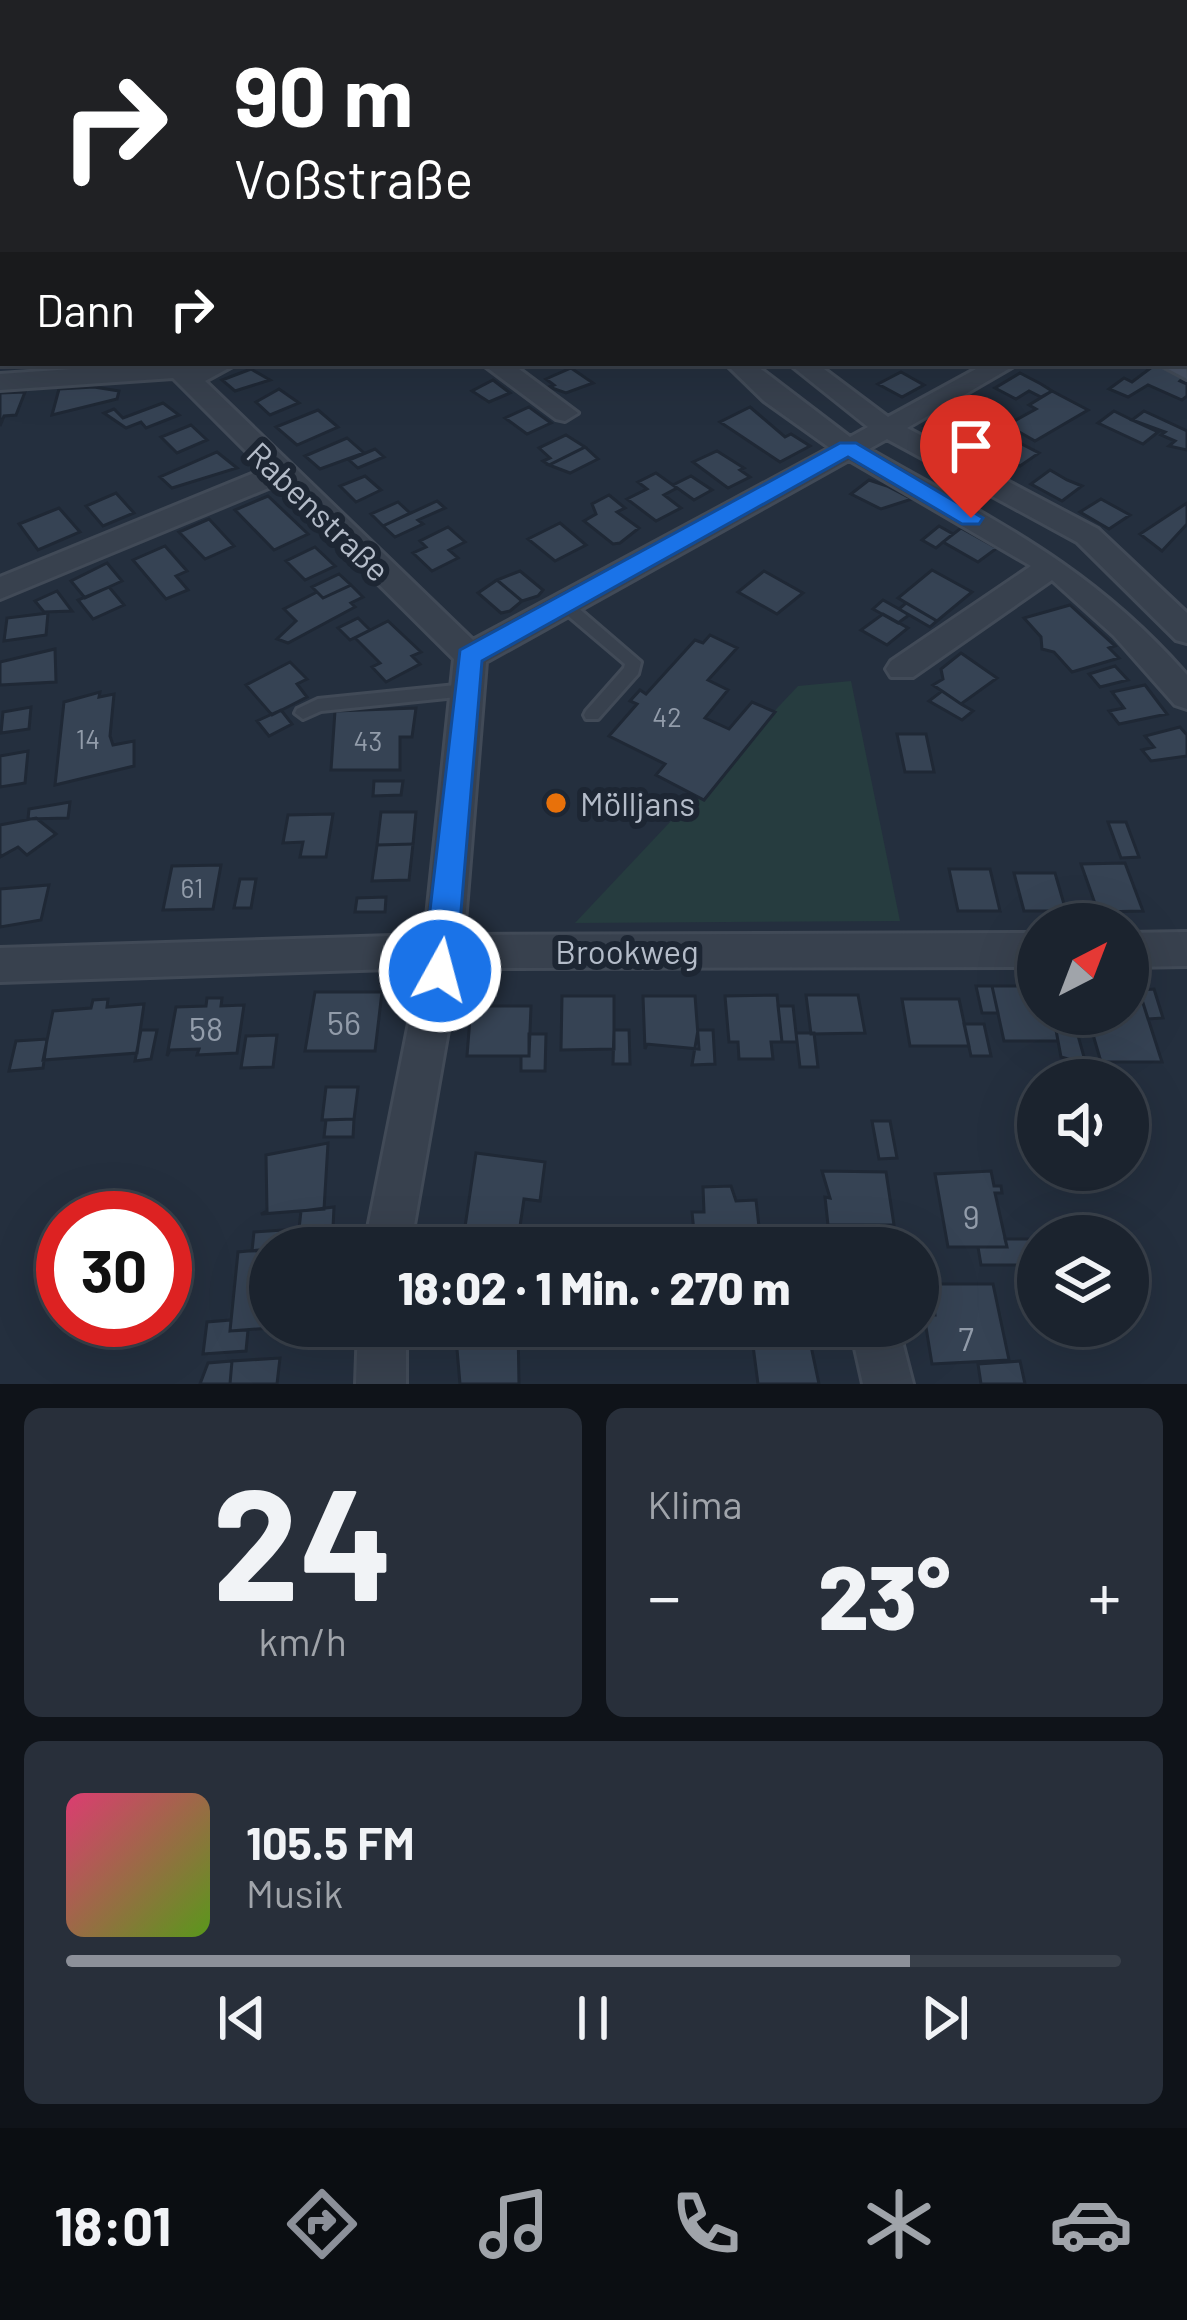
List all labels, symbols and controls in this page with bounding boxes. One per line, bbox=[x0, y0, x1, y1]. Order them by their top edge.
text: 90 m bbox=[234, 43, 413, 144]
icon: right bbox=[36, 48, 192, 204]
text: Voßstraße bbox=[234, 145, 473, 210]
icon: right bbox=[159, 276, 225, 342]
text: Dann bbox=[36, 282, 135, 336]
pin bbox=[920, 395, 1022, 518]
icon: arrive bbox=[938, 413, 1004, 479]
street label: Rabenstraße bbox=[239, 433, 399, 589]
house number: 42 bbox=[652, 700, 682, 732]
house number: 14 bbox=[76, 722, 100, 754]
house number: 43 bbox=[354, 724, 382, 756]
place label: Mölljans bbox=[580, 783, 695, 823]
marker: Mölljans bbox=[543, 790, 569, 816]
house number: 61 bbox=[181, 871, 203, 903]
north arrow bbox=[1017, 903, 1149, 1035]
map controls bbox=[1017, 903, 1149, 1347]
position arrow bbox=[377, 908, 503, 1034]
street label: Brookweg bbox=[555, 931, 699, 971]
house number: 56 bbox=[327, 1002, 361, 1042]
house number: 58 bbox=[189, 1008, 223, 1048]
button: sound bbox=[1017, 1059, 1149, 1191]
speed limit sign: 30 bbox=[36, 1191, 192, 1347]
house number: 9 bbox=[962, 1196, 980, 1236]
button: layers bbox=[1017, 1215, 1149, 1347]
text: 18:02 · 1 Min. · 270 m bbox=[398, 1260, 790, 1314]
house number: 7 bbox=[958, 1318, 974, 1358]
text: 24 bbox=[212, 1445, 394, 1632]
text: Klima bbox=[648, 1480, 742, 1527]
text: 23° bbox=[818, 1540, 951, 1648]
text: − bbox=[648, 1555, 681, 1634]
text: + bbox=[1088, 1555, 1121, 1634]
text: km/h bbox=[259, 1617, 347, 1664]
text: 105.5 FM bbox=[246, 1815, 415, 1869]
text: Musik bbox=[246, 1869, 343, 1916]
icon: previous bbox=[209, 1985, 275, 2051]
icon: pause bbox=[560, 1985, 626, 2051]
icon: next bbox=[912, 1985, 978, 2051]
icon: directions bbox=[280, 2182, 364, 2266]
icon: music bbox=[472, 2182, 556, 2266]
icon: phone bbox=[664, 2182, 748, 2266]
icon: climate bbox=[857, 2182, 941, 2266]
icon: car bbox=[1049, 2182, 1133, 2266]
text: 18:01 bbox=[54, 2192, 171, 2257]

